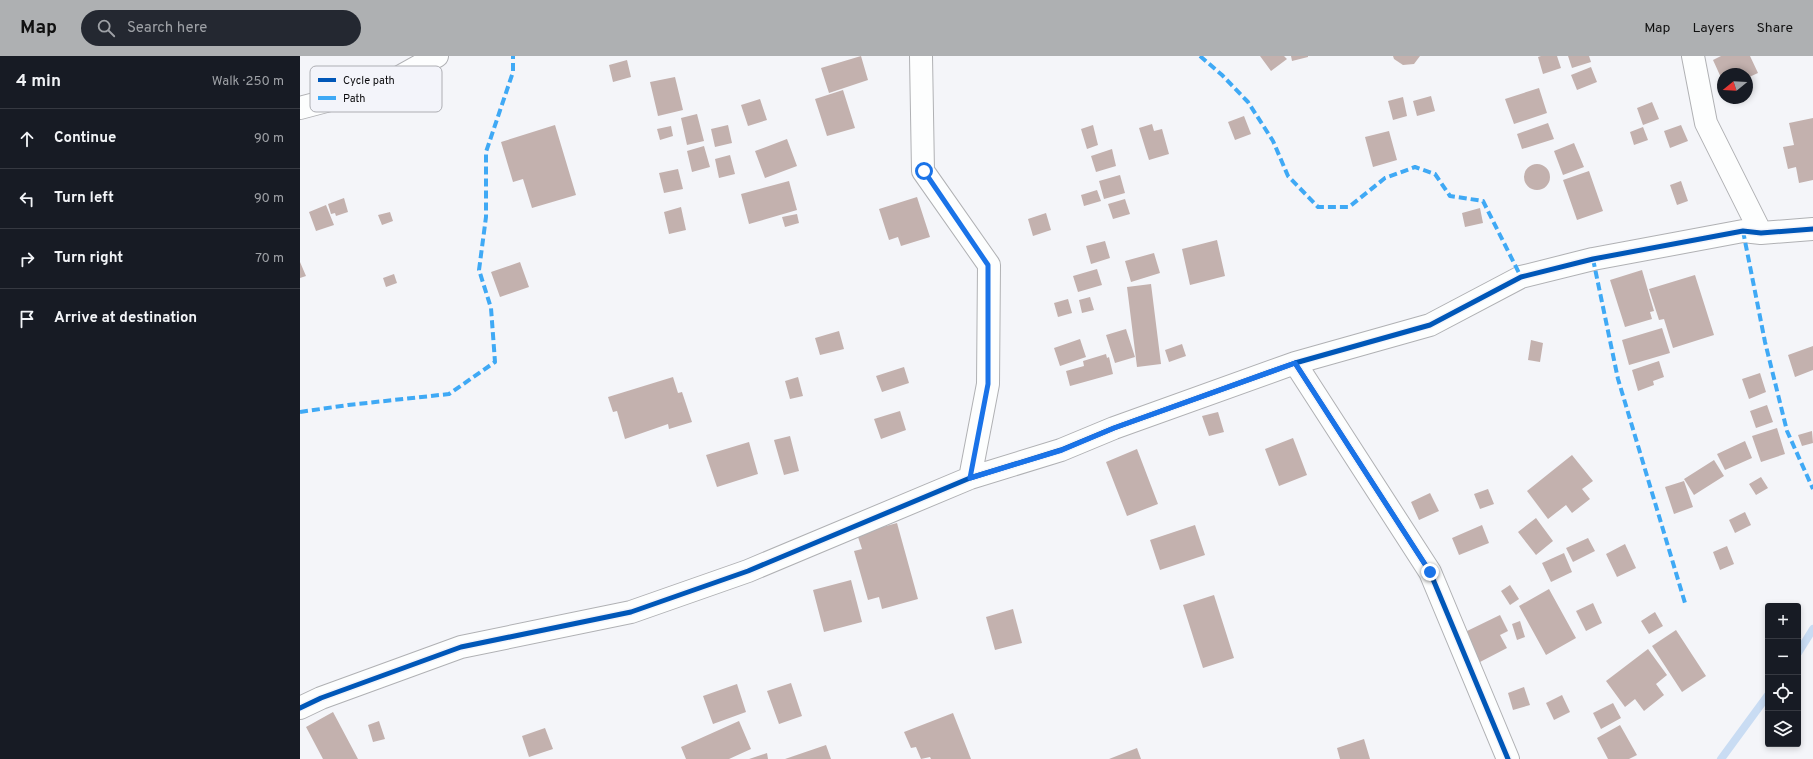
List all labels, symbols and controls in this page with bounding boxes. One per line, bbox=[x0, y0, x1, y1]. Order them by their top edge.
search box bbox=[81, 10, 361, 46]
text: Map bbox=[20, 16, 57, 40]
icon: search bbox=[95, 17, 117, 39]
text: Search here bbox=[127, 19, 207, 38]
text: Map bbox=[1644, 20, 1670, 37]
text: Layers bbox=[1692, 20, 1734, 37]
text: Share bbox=[1756, 20, 1793, 37]
legend bbox=[310, 66, 442, 112]
north arrow bbox=[1717, 68, 1753, 104]
text: 4 min bbox=[16, 71, 61, 93]
text: Walk · 250 m bbox=[212, 74, 284, 90]
text: Cycle path bbox=[343, 74, 395, 88]
text: Path bbox=[343, 92, 365, 106]
icon: ahead bbox=[16, 128, 38, 150]
text: Continue bbox=[54, 129, 116, 148]
text: 90 m bbox=[254, 131, 284, 147]
route start bbox=[915, 162, 933, 180]
icon: left bbox=[16, 188, 38, 210]
text: Turn left bbox=[54, 189, 114, 208]
text: 90 m bbox=[254, 191, 284, 207]
icon: right bbox=[16, 248, 38, 270]
text: Turn right bbox=[54, 249, 123, 268]
text: 70 m bbox=[255, 251, 284, 267]
icon: arrive bbox=[16, 308, 38, 330]
text: Arrive at destination bbox=[54, 309, 197, 328]
route end bbox=[1421, 563, 1439, 581]
map controls bbox=[1765, 603, 1801, 747]
button: + bbox=[1765, 603, 1801, 639]
button: − bbox=[1765, 639, 1801, 675]
button: locate bbox=[1765, 675, 1801, 711]
button: layers bbox=[1765, 711, 1801, 747]

